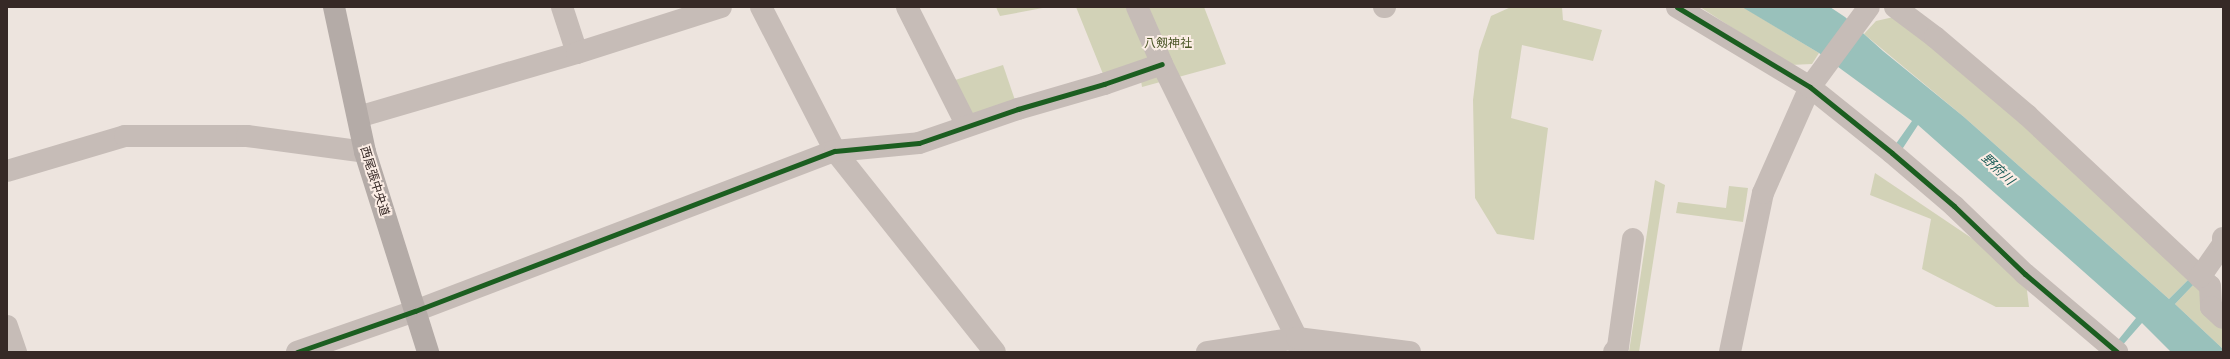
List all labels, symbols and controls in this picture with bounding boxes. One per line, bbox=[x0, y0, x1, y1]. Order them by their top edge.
park label: 八剱神社 bbox=[1144, 36, 1192, 50]
street label: 西尾張中央道 bbox=[358, 144, 392, 218]
water label: 野府川 bbox=[1978, 150, 2018, 188]

